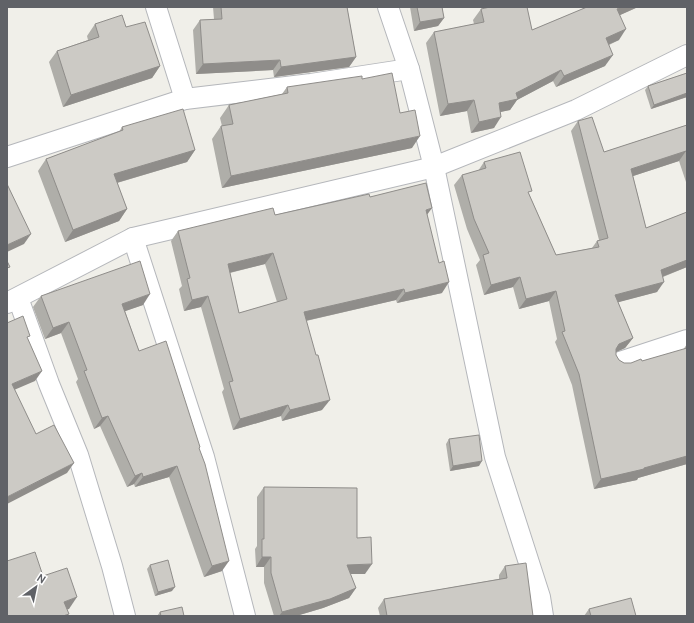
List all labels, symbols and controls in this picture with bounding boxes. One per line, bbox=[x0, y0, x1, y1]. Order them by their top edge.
north arrow bbox=[16, 567, 56, 607]
text: N bbox=[34, 571, 49, 587]

